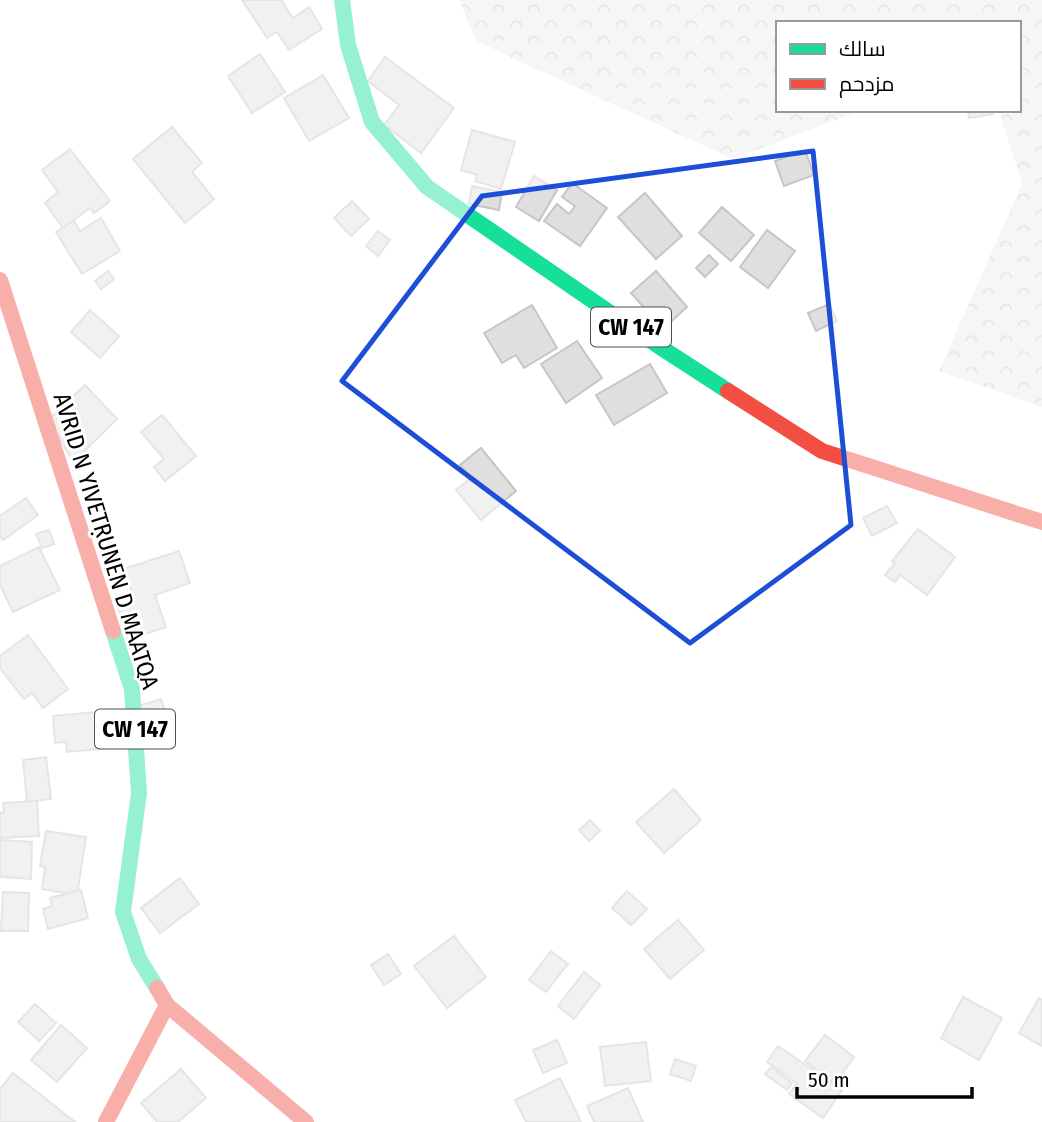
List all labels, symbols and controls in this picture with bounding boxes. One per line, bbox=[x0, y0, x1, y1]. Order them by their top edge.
legend bbox=[776, 21, 1021, 112]
text: سالك bbox=[839, 36, 886, 62]
text: مزدحم bbox=[839, 71, 894, 98]
road number: CW 147 bbox=[591, 308, 671, 346]
street label: AVRID N YIVETṚUNEN D MAATQA bbox=[48, 390, 165, 693]
road number: CW 147 bbox=[95, 709, 175, 748]
scale bar bbox=[797, 1056, 972, 1100]
text: 50 m bbox=[808, 1067, 850, 1093]

